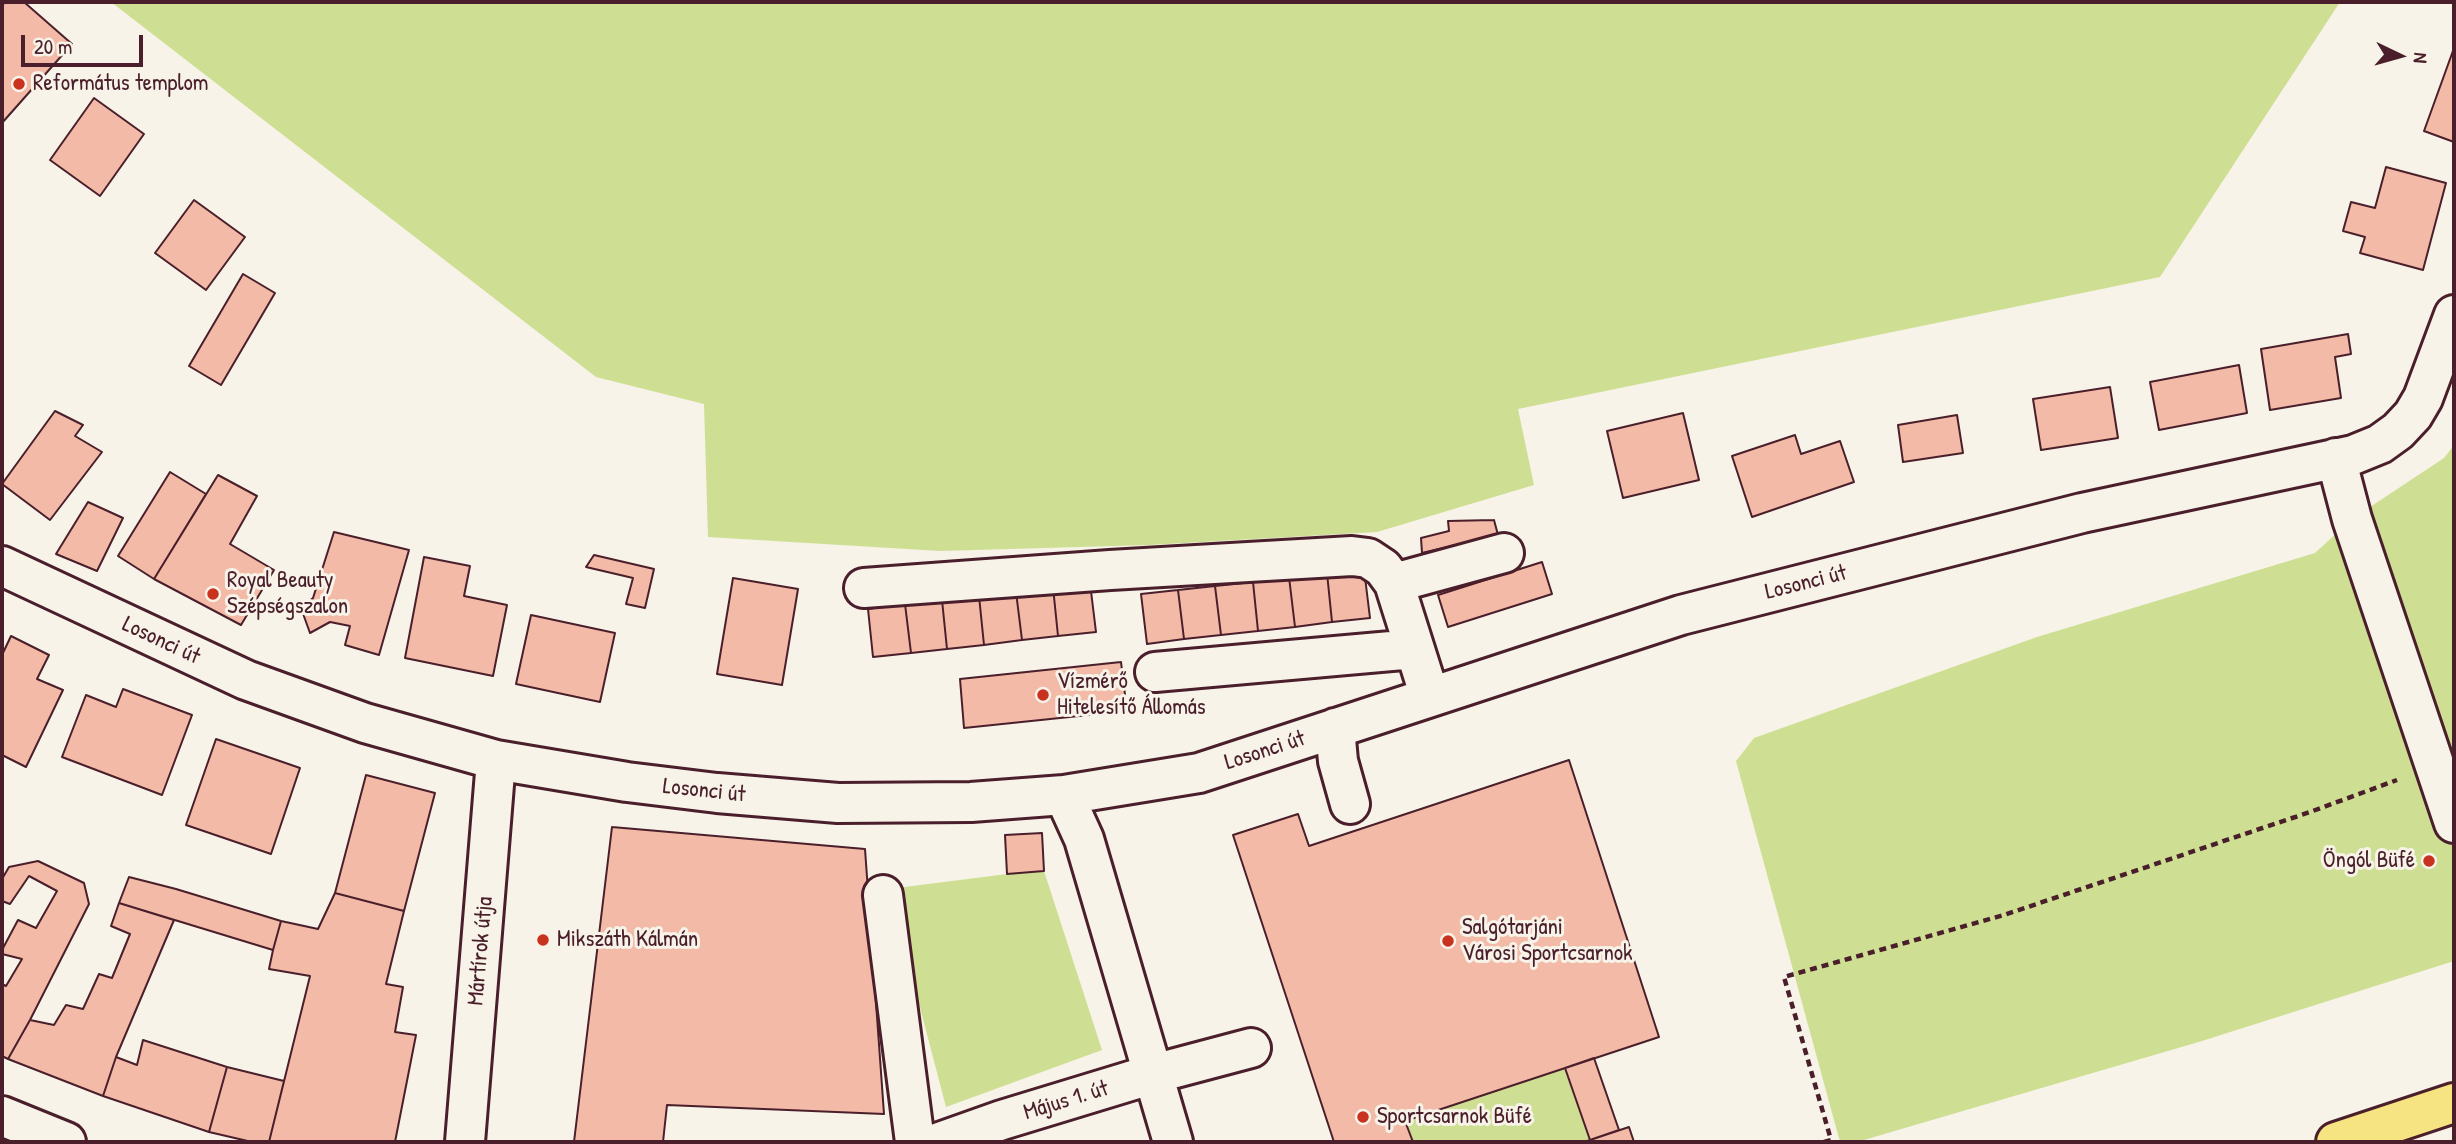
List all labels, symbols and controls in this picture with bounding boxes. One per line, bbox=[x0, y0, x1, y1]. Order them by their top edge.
scale bar bbox=[24, 21, 147, 65]
north arrow bbox=[2365, 21, 2435, 91]
text: 20 m bbox=[34, 32, 72, 61]
text: N bbox=[2408, 52, 2434, 64]
place label: Református templom bbox=[33, 70, 208, 98]
marker: Református templom bbox=[11, 76, 27, 92]
street label: Losonci út bbox=[1762, 560, 1850, 606]
place label: Royal Beauty Szépségszalon bbox=[227, 567, 348, 621]
marker: Royal Beauty Szépségszalon bbox=[205, 586, 221, 602]
street label: Losonci út bbox=[118, 611, 204, 671]
place label: Vízmérő Hitelesítő Állomás bbox=[1057, 668, 1206, 722]
marker: Vízmérő Hitelesítő Állomás bbox=[1035, 687, 1051, 703]
street label: Losonci út bbox=[1221, 725, 1309, 777]
street label: Losonci út bbox=[661, 773, 747, 809]
place label: Öngól Büfé bbox=[2323, 847, 2415, 875]
marker: Öngól Büfé bbox=[2421, 853, 2437, 869]
street label: Mártírok útja bbox=[462, 895, 500, 1007]
place label: Salgótarjáni Városi Sportcsarnok bbox=[1462, 914, 1633, 968]
place label: Mikszáth Kálmán bbox=[557, 926, 698, 954]
marker: Mikszáth Kálmán bbox=[535, 932, 551, 948]
marker: Salgótarjáni Városi Sportcsarnok bbox=[1440, 933, 1456, 949]
street label: Május 1. út bbox=[1020, 1075, 1112, 1127]
place label: Sportcsarnok Büfé bbox=[1377, 1103, 1532, 1131]
marker: Sportcsarnok Büfé bbox=[1355, 1109, 1371, 1125]

